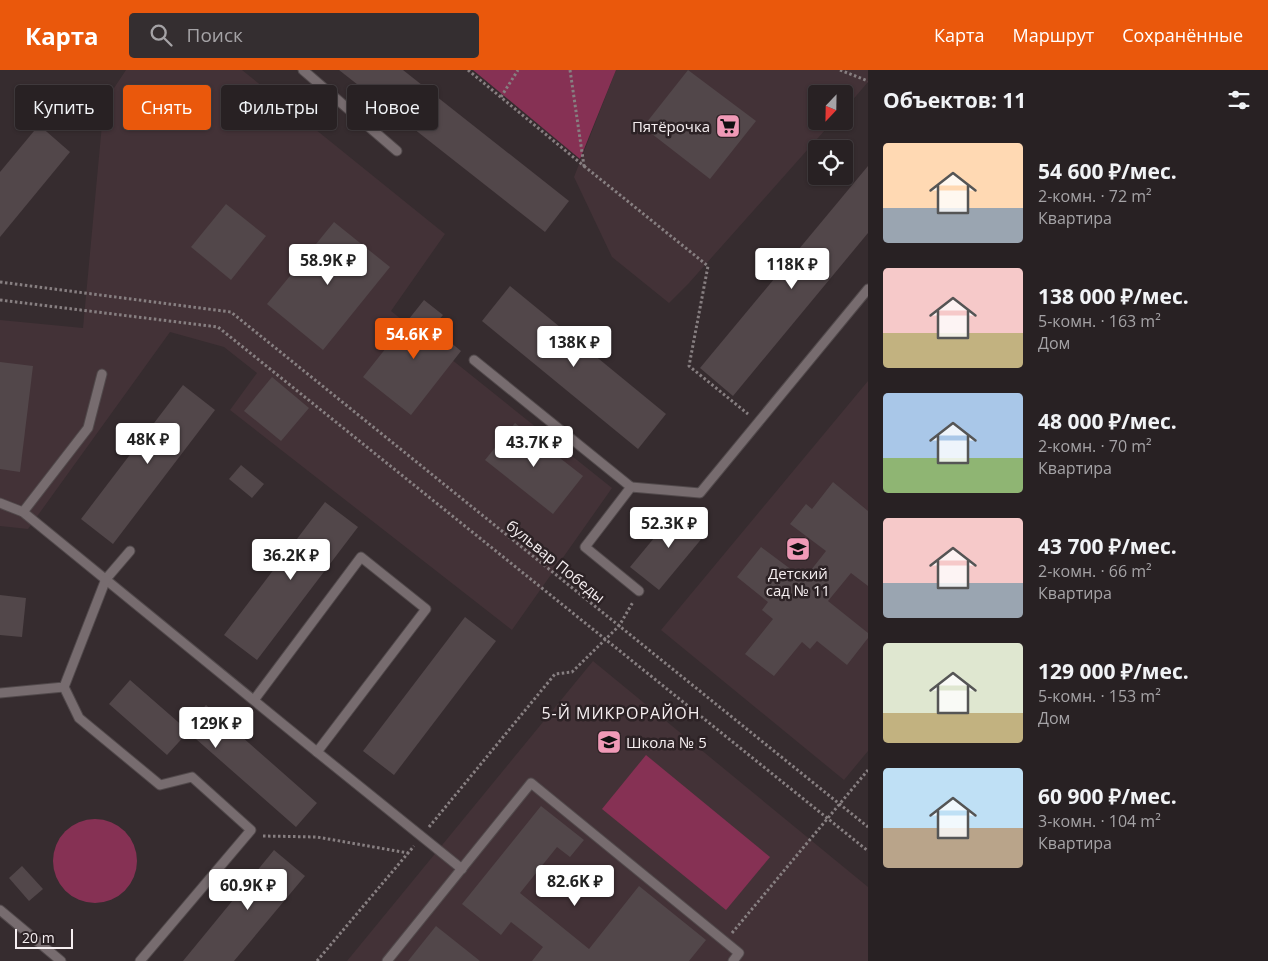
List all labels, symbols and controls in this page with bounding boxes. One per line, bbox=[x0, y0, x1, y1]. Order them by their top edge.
search box bbox=[129, 13, 479, 58]
text: Карта bbox=[25, 19, 99, 52]
icon: search bbox=[147, 21, 175, 49]
text: Поиск bbox=[187, 22, 243, 48]
text: Карта bbox=[934, 23, 984, 47]
text: Маршрут bbox=[1012, 23, 1094, 47]
text: Сохранённые bbox=[1122, 23, 1243, 47]
chip: Купить bbox=[15, 85, 113, 130]
chip: Снять bbox=[123, 85, 211, 130]
chip: Фильтры bbox=[221, 85, 337, 130]
chip: Новое bbox=[347, 85, 438, 130]
north arrow bbox=[808, 85, 852, 130]
map controls bbox=[808, 85, 853, 185]
text: Объектов: 11 bbox=[883, 86, 1026, 114]
icon: filters bbox=[1225, 86, 1253, 114]
supermarket icon: Пятёрочка bbox=[715, 113, 741, 139]
place label: Пятёрочка bbox=[632, 116, 710, 136]
button: locate bbox=[808, 140, 853, 185]
text: 54 600 ₽/мес. bbox=[1038, 157, 1177, 185]
icon: home bbox=[923, 163, 983, 223]
text: 2-комн. · 72 m² bbox=[1038, 185, 1152, 207]
text: Квартира bbox=[1038, 207, 1112, 229]
pin: 58.9K ₽ bbox=[282, 244, 374, 286]
pin: 118K ₽ bbox=[751, 248, 833, 290]
text: 58.9K ₽ bbox=[300, 249, 356, 271]
text: 118K ₽ bbox=[766, 253, 818, 275]
text: 138 000 ₽/мес. bbox=[1038, 282, 1189, 310]
icon: home bbox=[923, 288, 983, 348]
text: 5-комн. · 163 m² bbox=[1038, 310, 1161, 332]
pin: 54.6K ₽ bbox=[368, 318, 460, 360]
text: 54.6K ₽ bbox=[386, 323, 442, 345]
pin: 138K ₽ bbox=[533, 326, 615, 368]
text: 138K ₽ bbox=[548, 331, 600, 353]
text: Дом bbox=[1038, 332, 1070, 354]
text: 48 000 ₽/мес. bbox=[1038, 407, 1177, 435]
icon: home bbox=[923, 413, 983, 473]
pin: 48K ₽ bbox=[113, 422, 183, 465]
pin: 43.7K ₽ bbox=[488, 426, 580, 468]
text: 48K ₽ bbox=[127, 428, 169, 450]
text: 43.7K ₽ bbox=[506, 431, 562, 453]
text: 2-комн. · 70 m² bbox=[1038, 435, 1152, 457]
text: Квартира bbox=[1038, 457, 1112, 479]
pin: 52.3K ₽ bbox=[623, 506, 715, 549]
text: 52.3K ₽ bbox=[641, 512, 697, 534]
street label: бульвар Победы bbox=[503, 515, 609, 607]
text: 43 700 ₽/мес. bbox=[1038, 532, 1177, 560]
school or university icon: Детский сад № 11 bbox=[785, 536, 811, 562]
pin: 36.2K ₽ bbox=[245, 538, 337, 581]
icon: home bbox=[923, 538, 983, 598]
text: 36.2K ₽ bbox=[263, 544, 319, 566]
text: 2-комн. · 66 m² bbox=[1038, 560, 1152, 582]
place label: Детский сад № 11 bbox=[766, 563, 830, 600]
text: Квартира bbox=[1038, 582, 1112, 604]
text: 129 000 ₽/мес. bbox=[1038, 657, 1189, 685]
icon: home bbox=[923, 663, 983, 723]
text: 5-комн. · 153 m² bbox=[1038, 685, 1161, 707]
district label: 5-Й МИКРОРАЙОН bbox=[541, 702, 701, 724]
pin: 129K ₽ bbox=[175, 706, 257, 749]
text: Дом bbox=[1038, 707, 1070, 729]
text: 129K ₽ bbox=[190, 712, 242, 734]
school or university icon: Школа № 5 bbox=[596, 729, 622, 755]
place label: Школа № 5 bbox=[626, 732, 707, 752]
text: 60 900 ₽/мес. bbox=[1038, 782, 1177, 810]
icon: home bbox=[923, 788, 983, 848]
text: 3-комн. · 104 m² bbox=[1038, 810, 1161, 832]
text: Квартира bbox=[1038, 832, 1112, 854]
pin: 82.6K ₽ bbox=[529, 864, 621, 907]
pin: 60.9K ₽ bbox=[202, 868, 294, 911]
text: 82.6K ₽ bbox=[547, 870, 603, 892]
text: 60.9K ₽ bbox=[220, 874, 276, 896]
scale bar bbox=[15, 926, 72, 949]
text: 20 m bbox=[22, 928, 55, 947]

